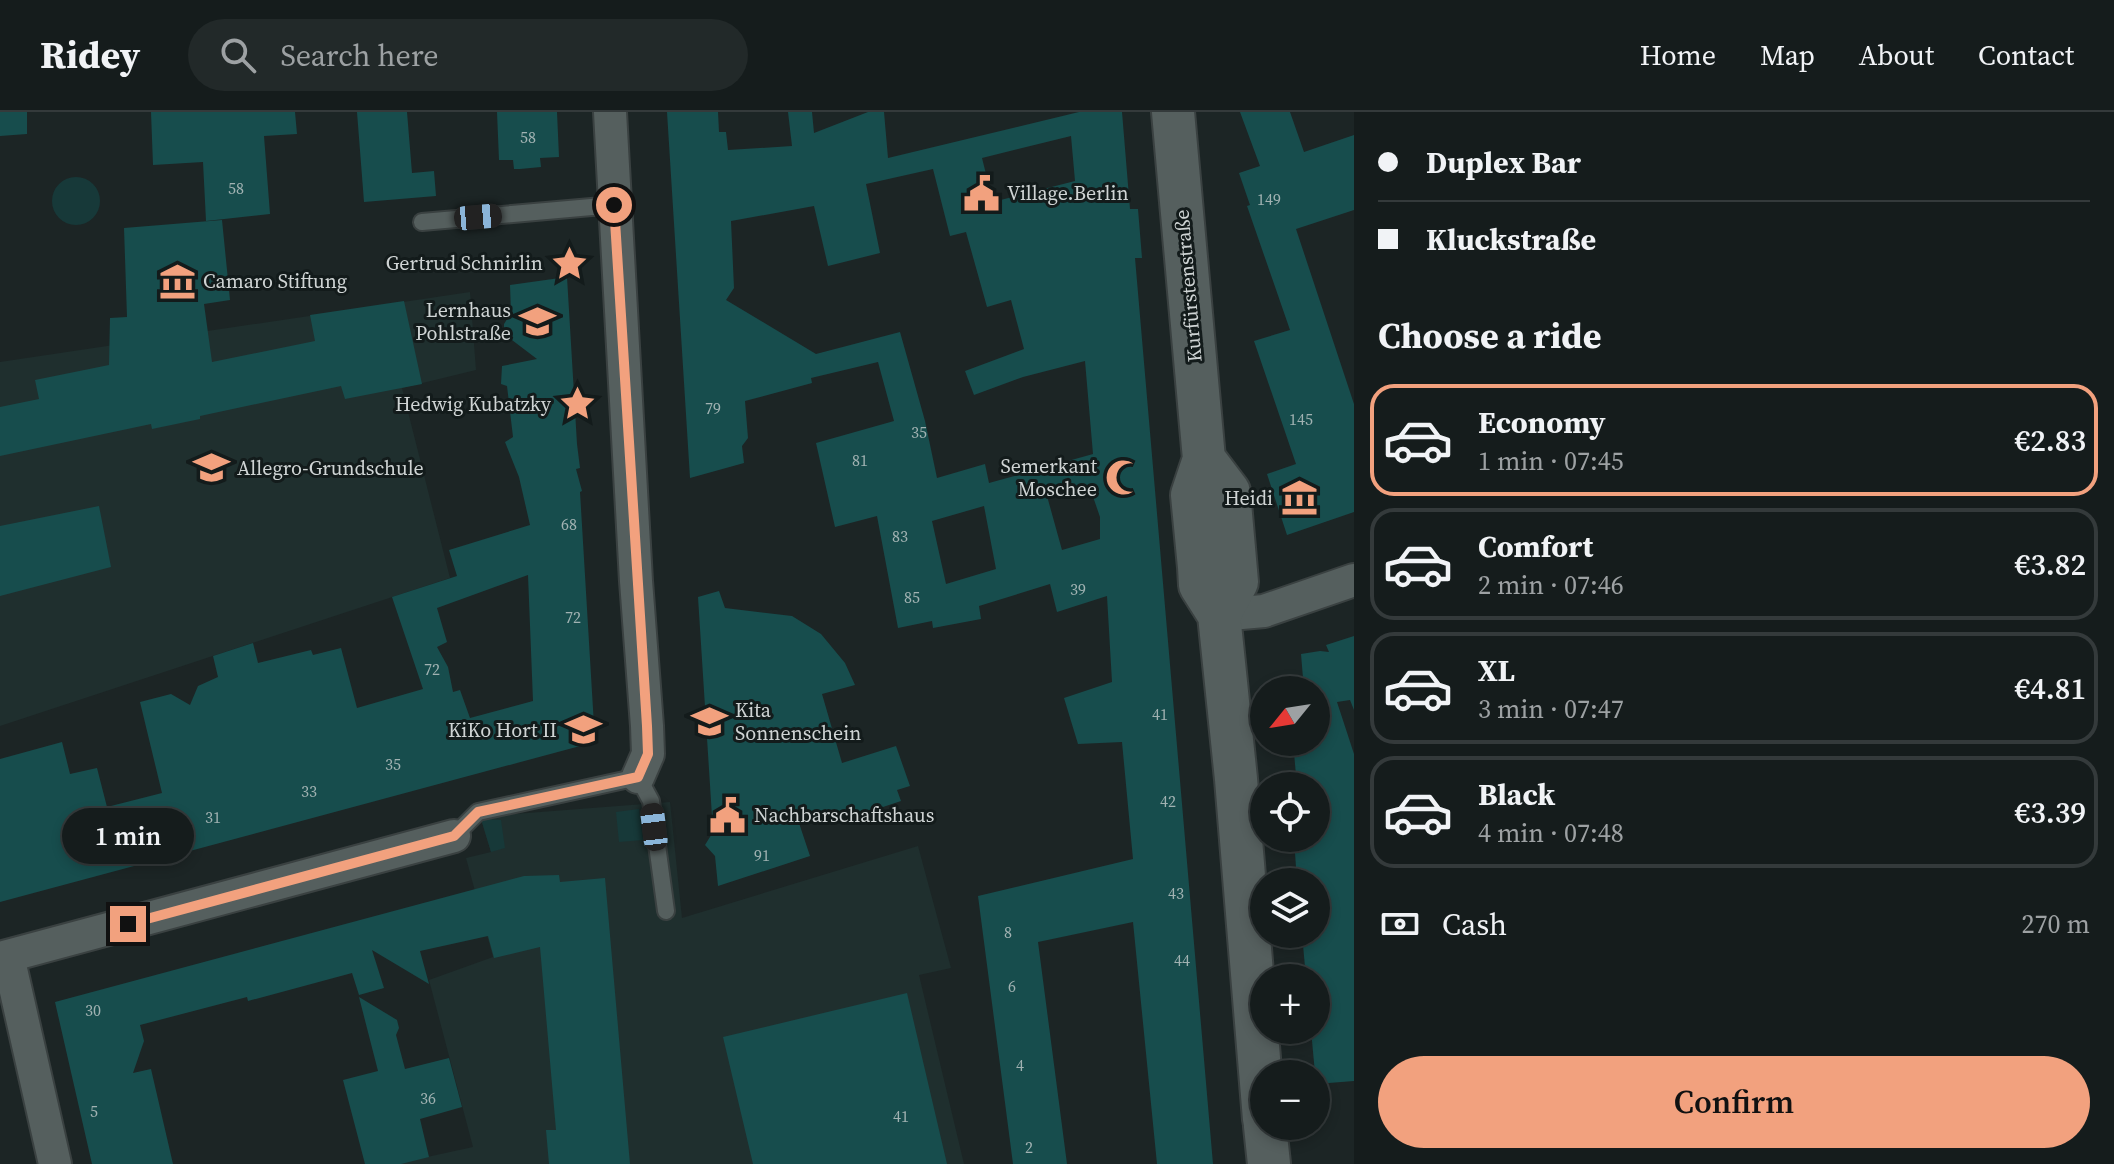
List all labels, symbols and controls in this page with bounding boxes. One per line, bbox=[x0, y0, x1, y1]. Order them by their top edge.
search box bbox=[188, 19, 748, 91]
text: Ridey bbox=[40, 29, 140, 81]
icon: search bbox=[216, 33, 260, 77]
text: Search here bbox=[280, 35, 439, 76]
text: Home bbox=[1640, 36, 1716, 74]
text: Map bbox=[1760, 36, 1815, 74]
text: About bbox=[1859, 36, 1934, 74]
text: Contact bbox=[1978, 36, 2074, 74]
house number: 58 bbox=[520, 126, 536, 148]
text: Duplex Bar bbox=[1426, 142, 1581, 183]
public building icon: Village.Berlin bbox=[962, 174, 1000, 212]
house number: 58 bbox=[228, 177, 244, 199]
place label: Village.Berlin bbox=[1007, 179, 1129, 207]
route start bbox=[596, 187, 632, 223]
house number: 149 bbox=[1257, 188, 1281, 210]
car bbox=[453, 203, 503, 231]
street label: Kurfürstenstraße bbox=[1167, 209, 1209, 363]
text: Kluckstraße bbox=[1426, 219, 1596, 260]
place icon: Gertrud Schnirlin bbox=[550, 244, 588, 282]
place label: Gertrud Schnirlin bbox=[386, 249, 543, 277]
museum icon: Camaro Stiftung bbox=[158, 262, 196, 300]
place label: Camaro Stiftung bbox=[203, 267, 347, 295]
place label: Lernhaus Pohlstraße bbox=[415, 296, 511, 347]
school or university icon: Lernhaus Pohlstraße bbox=[518, 303, 556, 341]
text: Choose a ride bbox=[1378, 311, 1601, 360]
place icon: Hedwig Kubatzky bbox=[558, 385, 596, 423]
place label: Hedwig Kubatzky bbox=[395, 390, 552, 418]
house number: 79 bbox=[705, 397, 721, 419]
text: Economy bbox=[1478, 402, 1606, 443]
icon: car bbox=[1382, 404, 1454, 476]
house number: 145 bbox=[1289, 408, 1313, 430]
text: €2.83 bbox=[2015, 420, 2086, 461]
house number: 35 bbox=[911, 421, 927, 443]
text: 1 min · 07:45 bbox=[1478, 443, 1624, 479]
school or university icon: Allegro-Grundschule bbox=[192, 449, 230, 487]
house number: 81 bbox=[852, 449, 868, 471]
place label: Semerkant Moschee bbox=[1001, 452, 1097, 503]
place label: Allegro-Grundschule bbox=[237, 454, 424, 482]
mosque icon: Semerkant Moschee bbox=[1104, 459, 1142, 497]
museum icon: Heidi bbox=[1280, 479, 1318, 517]
place label: Heidi bbox=[1224, 484, 1273, 512]
house number: 68 bbox=[561, 513, 577, 535]
house number: 83 bbox=[892, 525, 908, 547]
text: Comfort bbox=[1478, 526, 1593, 567]
icon: car bbox=[1382, 528, 1454, 600]
text: €3.82 bbox=[2015, 544, 2086, 585]
text: 2 min · 07:46 bbox=[1478, 567, 1624, 603]
house number: 39 bbox=[1070, 578, 1086, 600]
house number: 85 bbox=[904, 586, 920, 608]
house number: 72 bbox=[565, 606, 581, 628]
text: XL bbox=[1478, 650, 1515, 691]
icon: car bbox=[1382, 652, 1454, 724]
house number: 72 bbox=[424, 658, 440, 680]
text: €4.81 bbox=[2015, 668, 2086, 709]
north arrow bbox=[1250, 676, 1330, 756]
map controls bbox=[1250, 676, 1330, 1140]
text: 3 min · 07:47 bbox=[1478, 691, 1624, 727]
place label: Kita Sonnenschein bbox=[735, 696, 861, 747]
school or university icon: Kita Sonnenschein bbox=[690, 702, 728, 740]
house number: 41 bbox=[1152, 703, 1168, 725]
school or university icon: KiKo Hort II bbox=[564, 711, 602, 749]
place label: KiKo Hort II bbox=[448, 716, 557, 744]
house number: 35 bbox=[385, 753, 401, 775]
button: locate bbox=[1250, 772, 1330, 852]
text: Black bbox=[1478, 774, 1555, 815]
icon: car bbox=[1382, 776, 1454, 848]
house number: 33 bbox=[301, 780, 317, 802]
house number: 42 bbox=[1160, 790, 1176, 812]
text: €3.39 bbox=[2015, 792, 2086, 833]
public building icon: Nachbarschaftshaus bbox=[709, 796, 747, 834]
place label: Nachbarschaftshaus bbox=[754, 801, 934, 829]
car bbox=[639, 802, 669, 852]
house number: 31 bbox=[205, 806, 221, 828]
callout: 1 min bbox=[62, 808, 194, 864]
text: 4 min · 07:48 bbox=[1478, 815, 1624, 851]
text: 1 min bbox=[95, 818, 161, 854]
house number: 91 bbox=[754, 844, 770, 866]
button: layers bbox=[1250, 868, 1330, 948]
house number: 43 bbox=[1168, 882, 1184, 904]
icon: cash bbox=[1378, 902, 1422, 946]
text: Cash bbox=[1442, 904, 1507, 945]
route end bbox=[110, 906, 146, 942]
text: 270 m bbox=[2022, 906, 2090, 942]
house number: 8 bbox=[1004, 921, 1012, 943]
house number: 44 bbox=[1174, 949, 1190, 971]
button: + bbox=[1250, 964, 1330, 1044]
house number: 6 bbox=[1008, 975, 1016, 997]
house number: 30 bbox=[85, 999, 101, 1021]
house number: 4 bbox=[1016, 1054, 1024, 1076]
button: Confirm bbox=[1378, 1056, 2090, 1148]
button: − bbox=[1250, 1060, 1330, 1140]
house number: 36 bbox=[420, 1087, 436, 1109]
house number: 5 bbox=[90, 1100, 98, 1122]
house number: 41 bbox=[893, 1105, 909, 1127]
house number: 2 bbox=[1025, 1136, 1033, 1158]

